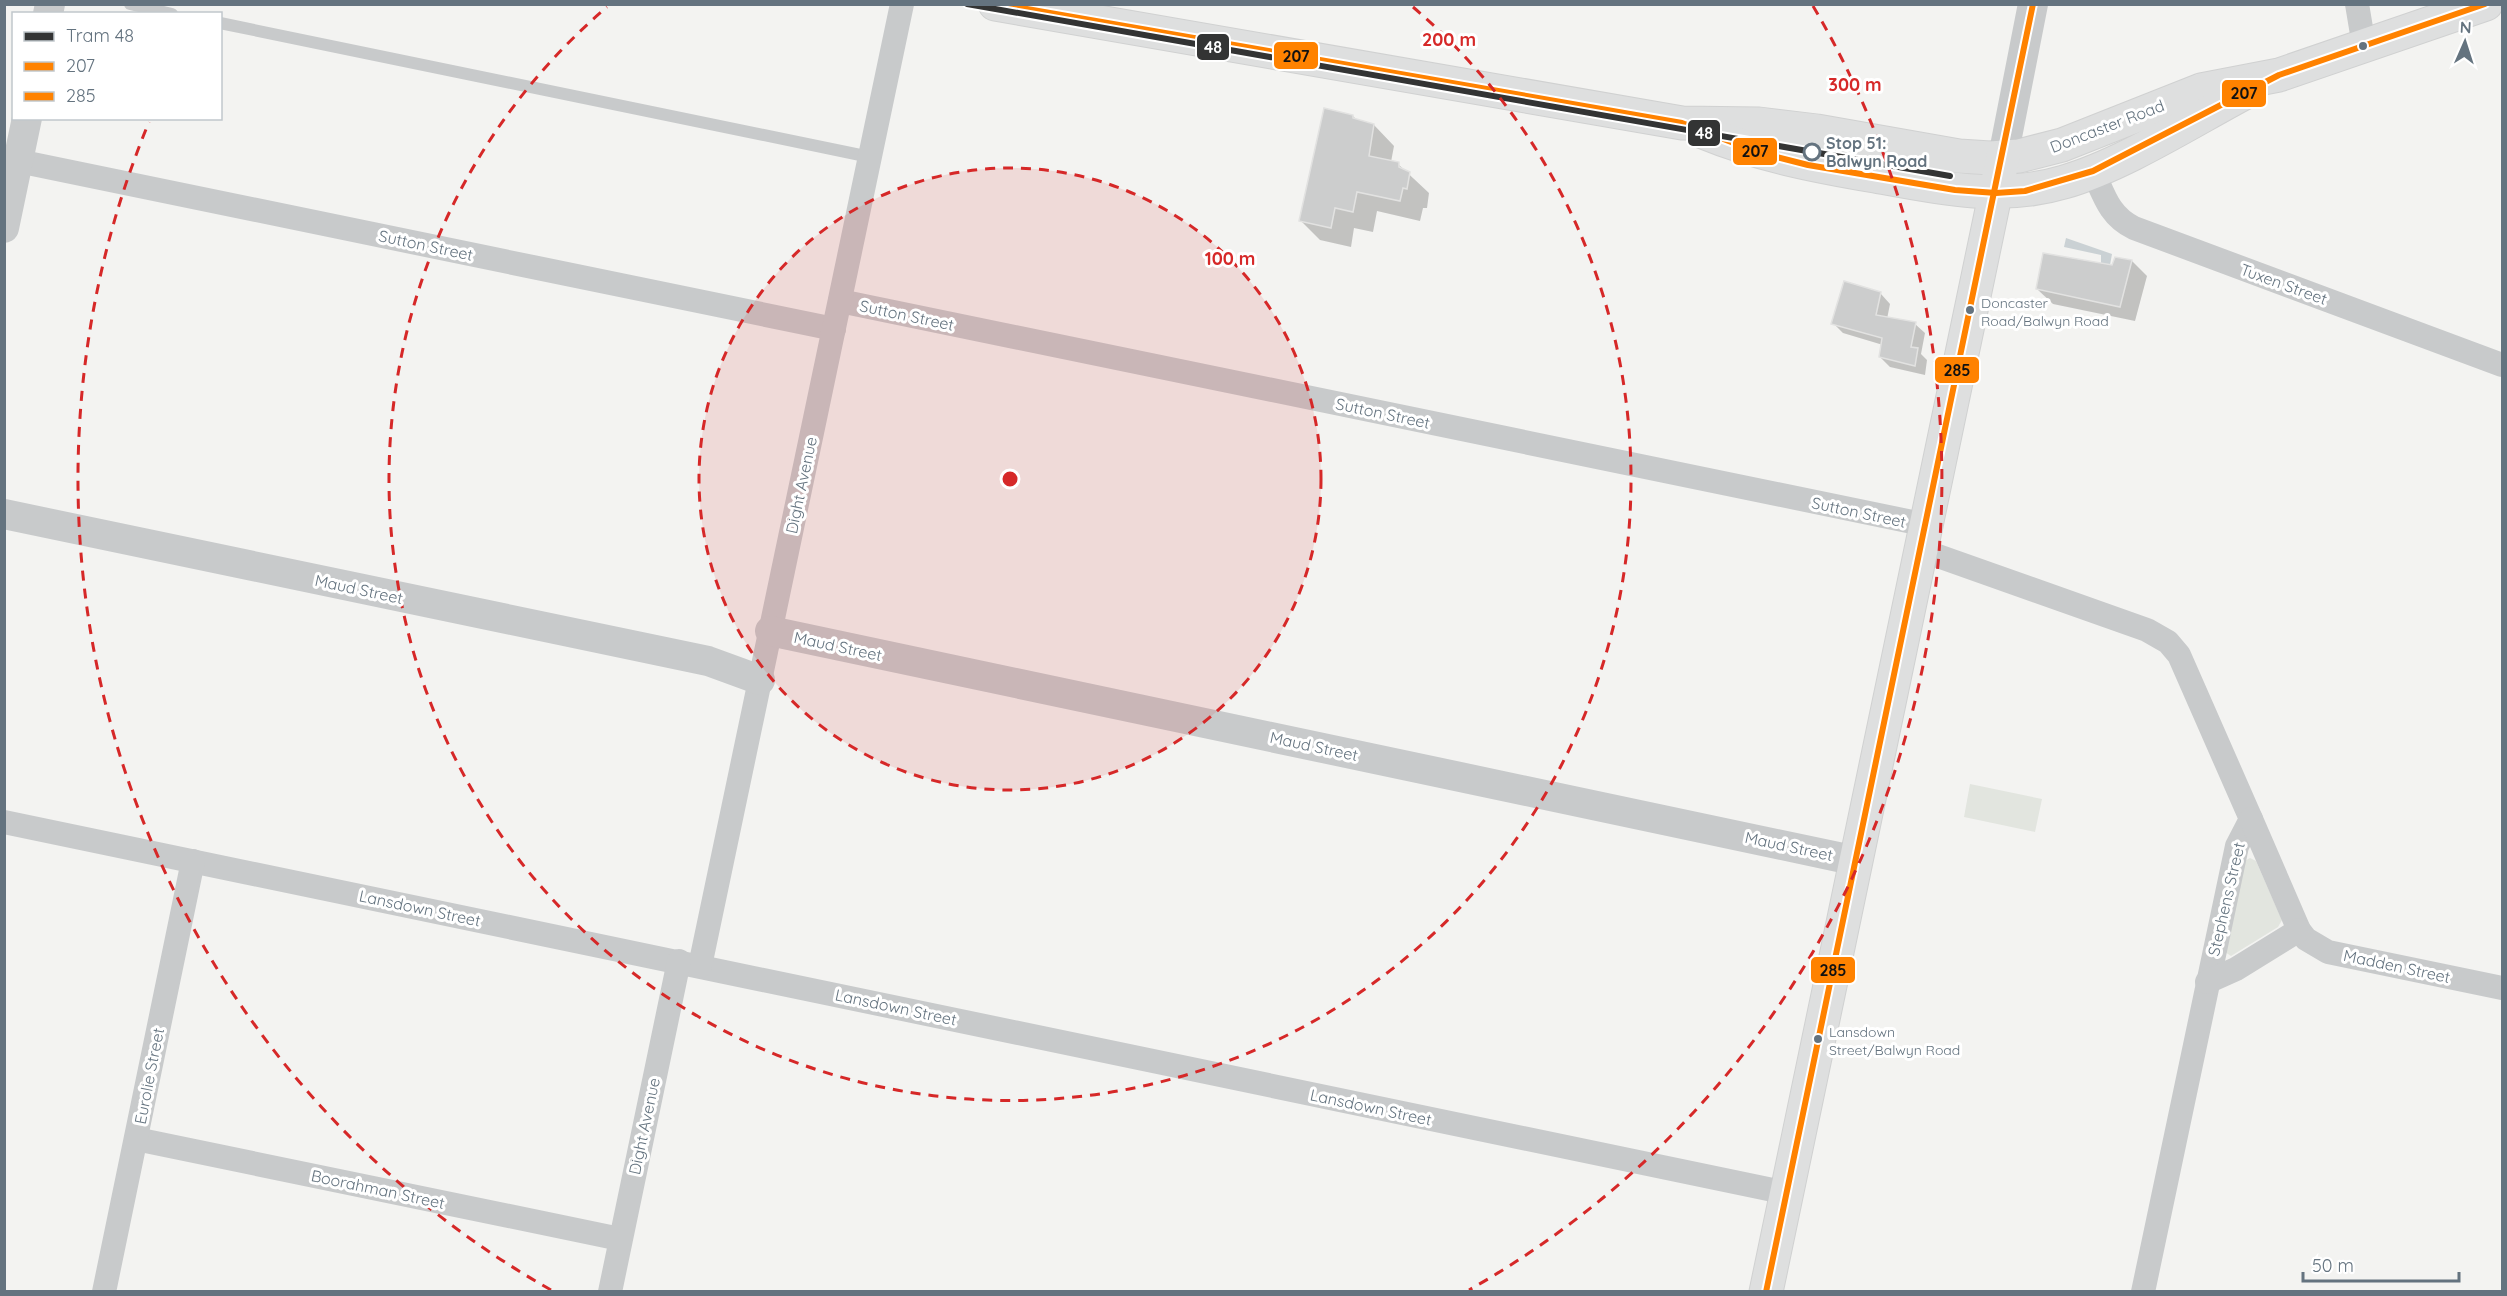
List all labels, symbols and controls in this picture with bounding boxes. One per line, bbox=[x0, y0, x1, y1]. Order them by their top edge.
legend bbox=[12, 12, 222, 120]
north arrow bbox=[2435, 12, 2495, 72]
text: N bbox=[2459, 17, 2472, 37]
text: Tram 48 bbox=[66, 24, 134, 47]
text: 200 m bbox=[1422, 28, 1476, 51]
line badge: 48 bbox=[1196, 33, 1230, 61]
text: 48 bbox=[1204, 37, 1222, 57]
unlabelled marker bbox=[2357, 40, 2369, 52]
line badge: 207 bbox=[1273, 41, 1319, 70]
text: 207 bbox=[1282, 46, 1310, 66]
text: 207 bbox=[66, 54, 95, 77]
text: 300 m bbox=[1828, 73, 1882, 96]
line badge: 207 bbox=[2221, 79, 2267, 108]
text: 207 bbox=[2230, 83, 2258, 103]
text: 285 bbox=[66, 84, 96, 107]
street label: Doncaster Road bbox=[2047, 95, 2167, 157]
line badge: 48 bbox=[1687, 119, 1721, 147]
text: 48 bbox=[1695, 123, 1713, 143]
place label: Stop 51: Balwyn Road bbox=[1826, 133, 1927, 171]
line badge: 207 bbox=[1732, 137, 1778, 166]
text: 207 bbox=[1741, 141, 1769, 161]
marker: Stop 51: Balwyn Road bbox=[1803, 143, 1821, 161]
street label: Sutton Street bbox=[377, 225, 475, 265]
text: 100 m bbox=[1205, 247, 1255, 270]
street label: Tuxen Street bbox=[2238, 259, 2330, 309]
place label: Doncaster Road/Balwyn Road bbox=[1981, 294, 2109, 330]
street label: Sutton Street bbox=[858, 295, 956, 335]
marker: Doncaster Road/Balwyn Road bbox=[1964, 304, 1976, 316]
line badge: 285 bbox=[1934, 356, 1980, 384]
text: 285 bbox=[1943, 360, 1971, 380]
street label: Sutton Street bbox=[1334, 393, 1432, 433]
street label: Dight Avenue bbox=[781, 435, 821, 535]
centre of rings bbox=[1000, 469, 1020, 489]
street label: Sutton Street bbox=[1810, 492, 1908, 532]
street label: Maud Street bbox=[313, 570, 405, 608]
street label: Maud Street bbox=[792, 627, 884, 665]
street label: Maud Street bbox=[1268, 727, 1360, 765]
street label: Maud Street bbox=[1743, 827, 1835, 865]
street label: Stephens Street bbox=[2203, 840, 2249, 958]
street label: Lansdown Street bbox=[357, 885, 483, 931]
street label: Madden Street bbox=[2342, 945, 2452, 987]
line badge: 285 bbox=[1810, 956, 1856, 984]
text: 285 bbox=[1819, 960, 1847, 980]
street label: Lansdown Street bbox=[833, 984, 959, 1030]
place label: Lansdown Street/Balwyn Road bbox=[1829, 1023, 1960, 1059]
street label: Eurolie Street bbox=[130, 1026, 168, 1126]
marker: Lansdown Street/Balwyn Road bbox=[1812, 1033, 1824, 1045]
street label: Dight Avenue bbox=[624, 1076, 664, 1176]
street label: Lansdown Street bbox=[1308, 1084, 1434, 1130]
street label: Boorahman Street bbox=[309, 1165, 447, 1213]
scale bar bbox=[2303, 1245, 2459, 1283]
text: 50 m bbox=[2312, 1254, 2354, 1277]

